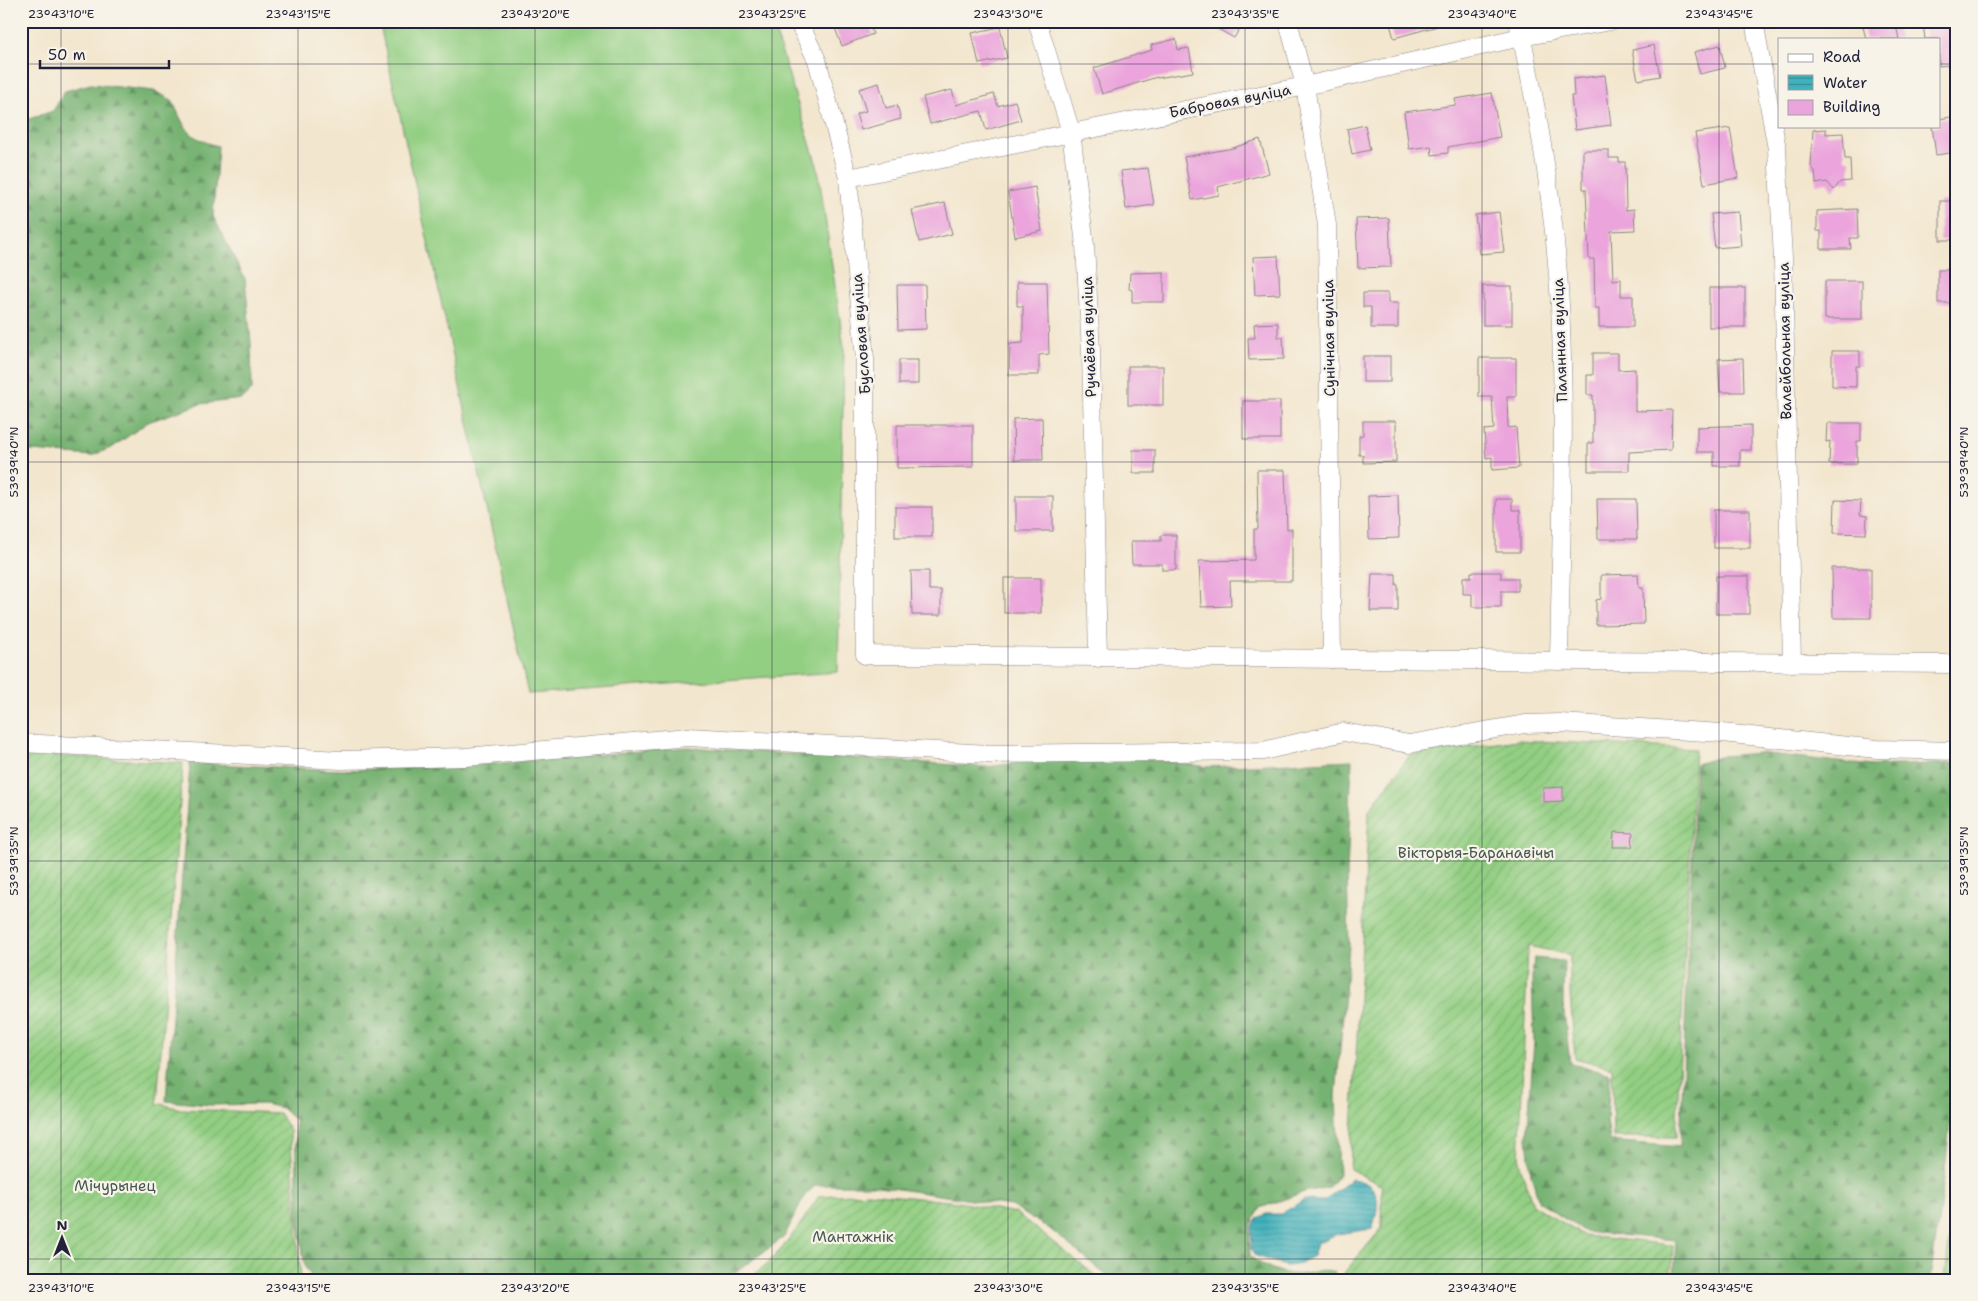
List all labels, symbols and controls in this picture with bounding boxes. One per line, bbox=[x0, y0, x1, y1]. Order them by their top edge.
text: 23°43'10"E bbox=[28, 6, 94, 22]
text: 23°43'15"E bbox=[265, 6, 331, 22]
text: 23°43'20"E bbox=[500, 6, 570, 22]
text: 23°43'25"E bbox=[738, 6, 806, 22]
text: 23°43'30"E bbox=[973, 6, 1043, 22]
text: 23°43'35"E bbox=[1211, 6, 1279, 22]
text: 23°43'40"E bbox=[1447, 6, 1517, 22]
text: 23°43'45"E bbox=[1685, 6, 1753, 22]
scale bar bbox=[40, 38, 169, 70]
legend bbox=[1778, 38, 1940, 128]
text: 50 m bbox=[48, 45, 86, 65]
text: Road bbox=[1823, 47, 1861, 67]
text: Water bbox=[1823, 73, 1867, 93]
street label: Бабровая вуліца bbox=[1167, 79, 1293, 123]
text: Building bbox=[1823, 97, 1880, 117]
street label: Валейбольная вуліца bbox=[1774, 262, 1796, 420]
street label: Бусловая вуліца bbox=[847, 272, 875, 395]
street label: Ручаёвая вуліца bbox=[1077, 276, 1101, 398]
street label: Палянная вуліца bbox=[1548, 277, 1572, 402]
street label: Сунічная вуліца bbox=[1318, 279, 1340, 397]
text: 53°39'40"N bbox=[6, 427, 22, 497]
text: 53°39'40"N bbox=[1956, 427, 1972, 497]
text: 53°39'35"N bbox=[6, 826, 22, 896]
text: 53°39'35"N bbox=[1956, 826, 1972, 896]
park label: Вікторыя-Баранавічы bbox=[1398, 843, 1554, 863]
park label: Мічурынец bbox=[74, 1176, 156, 1196]
north arrow bbox=[38, 1214, 88, 1264]
text: N bbox=[56, 1216, 68, 1234]
park label: Мантажнік bbox=[812, 1227, 894, 1247]
text: 23°43'10"E bbox=[28, 1280, 94, 1296]
text: 23°43'15"E bbox=[265, 1280, 331, 1296]
text: 23°43'20"E bbox=[500, 1280, 570, 1296]
text: 23°43'25"E bbox=[738, 1280, 806, 1296]
text: 23°43'30"E bbox=[973, 1280, 1043, 1296]
text: 23°43'35"E bbox=[1211, 1280, 1279, 1296]
text: 23°43'40"E bbox=[1447, 1280, 1517, 1296]
text: 23°43'45"E bbox=[1685, 1280, 1753, 1296]

